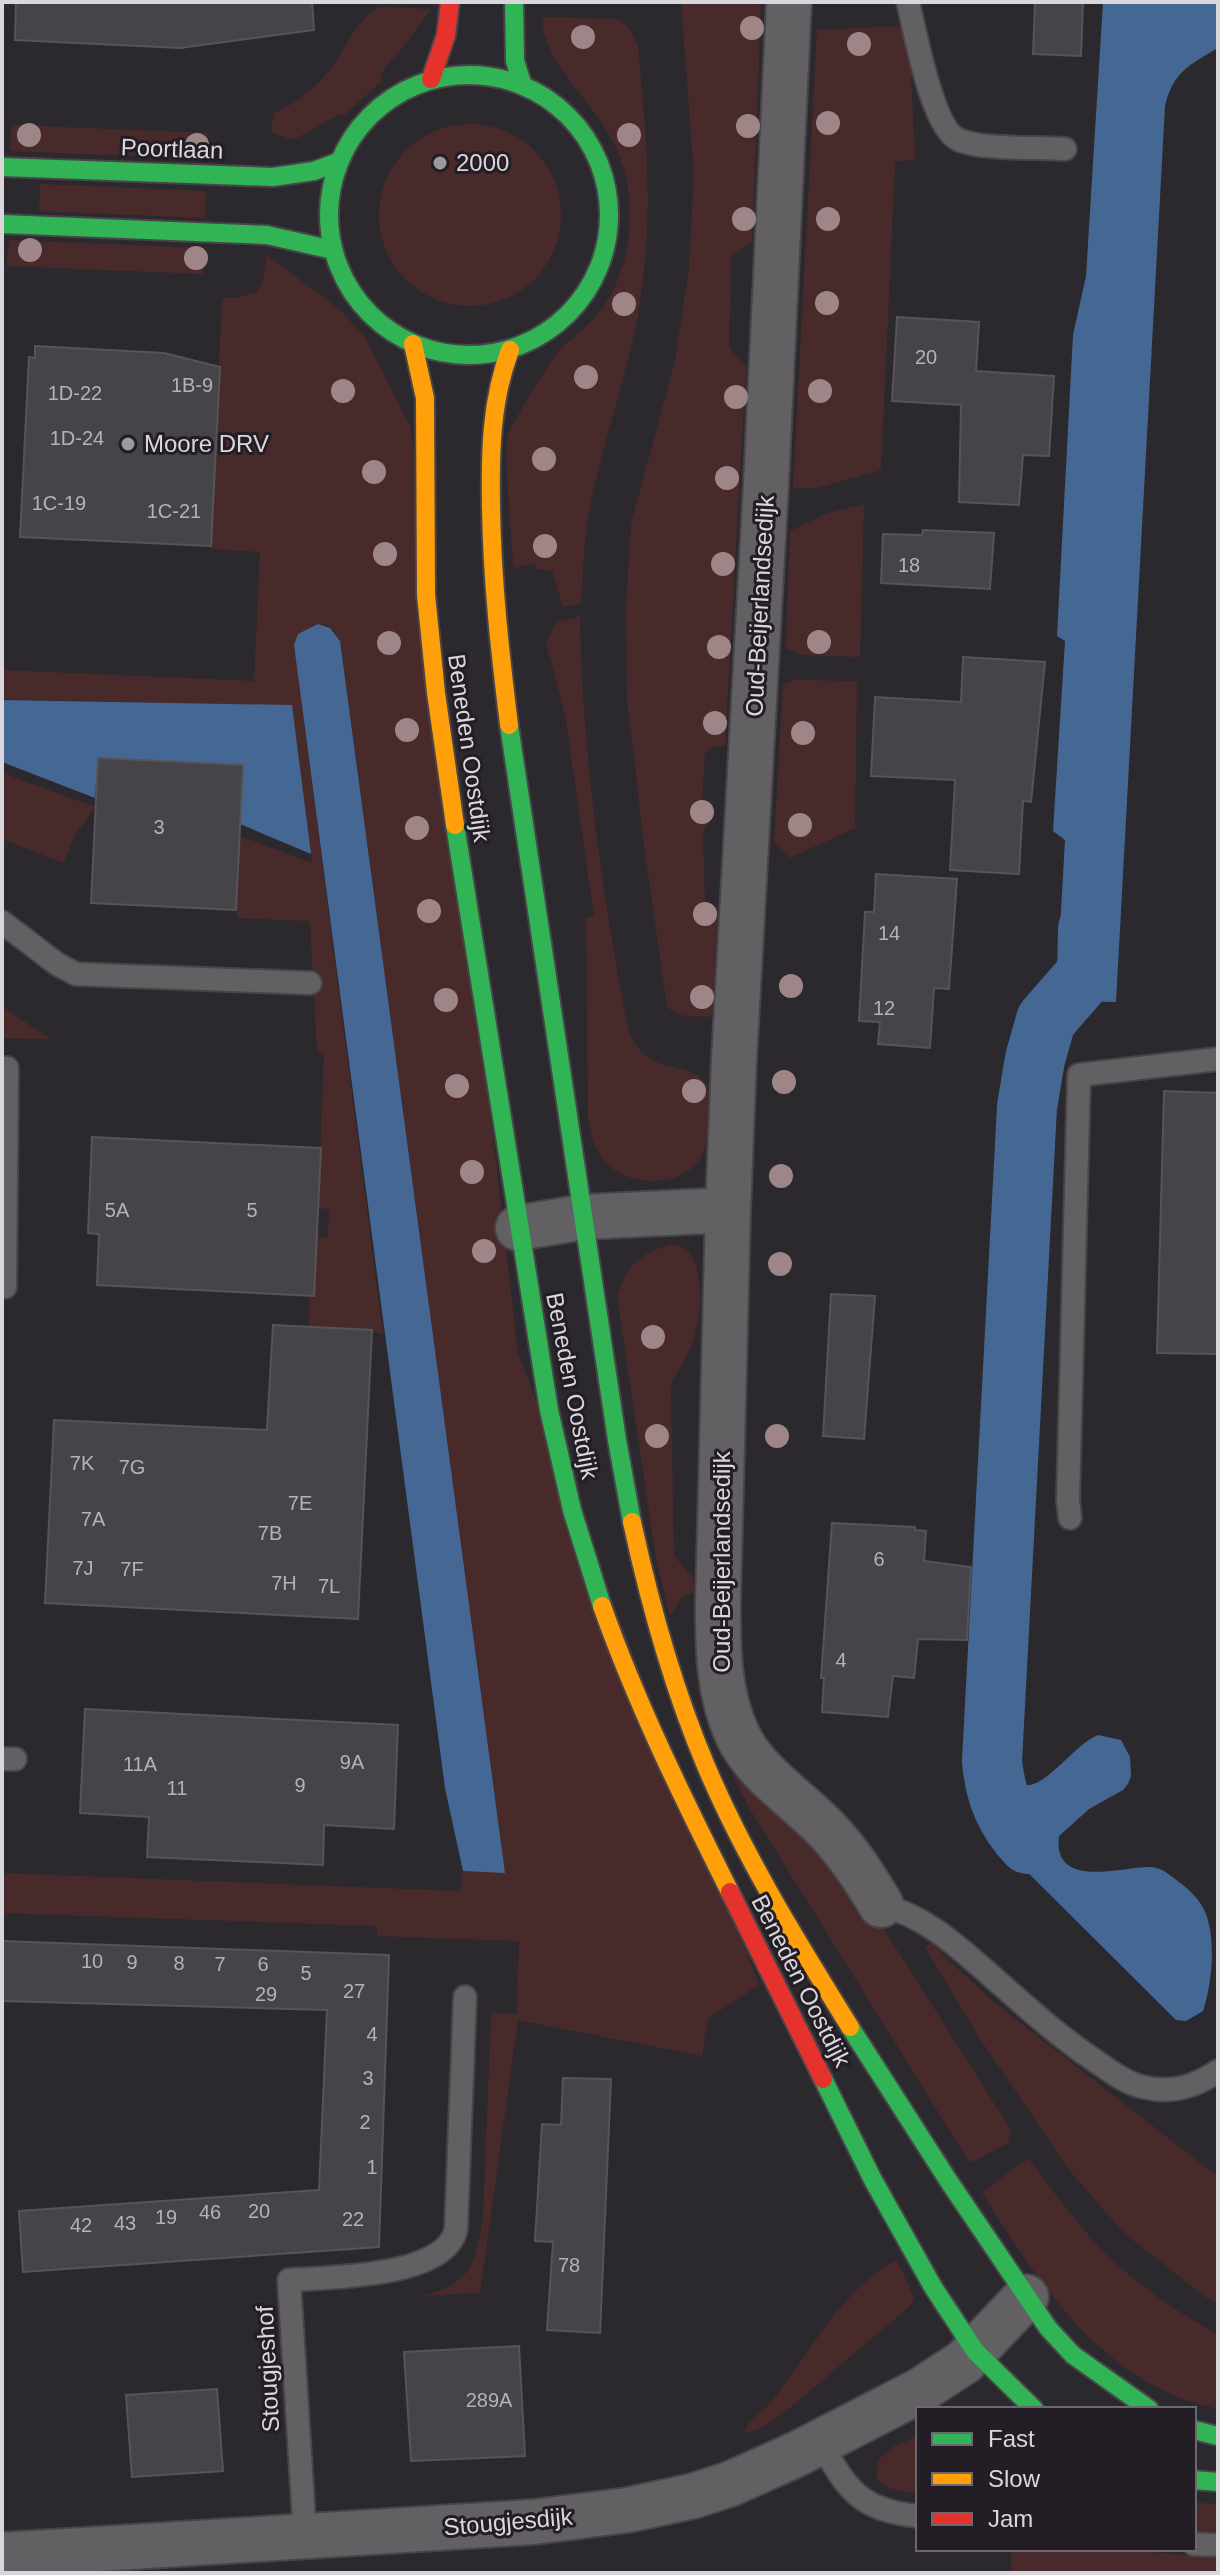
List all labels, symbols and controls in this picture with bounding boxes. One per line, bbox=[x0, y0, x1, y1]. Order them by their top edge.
street label: Poortlaan bbox=[120, 133, 224, 164]
place label: 2000 bbox=[456, 149, 509, 176]
marker: 2000 bbox=[431, 154, 449, 172]
house number: 20 bbox=[915, 346, 937, 368]
house number: 1B-9 bbox=[171, 374, 213, 396]
house number: 1D-22 bbox=[48, 382, 102, 404]
house number: 1D-24 bbox=[50, 427, 104, 449]
place label: Moore DRV bbox=[144, 430, 269, 457]
marker: Moore DRV bbox=[119, 435, 137, 453]
house number: 1C-19 bbox=[32, 492, 86, 514]
street label: Oud-Beijerlandsedijk bbox=[740, 494, 779, 717]
house number: 1C-21 bbox=[147, 500, 201, 522]
house number: 18 bbox=[898, 554, 920, 576]
street label: Beneden Oostdijk bbox=[443, 652, 496, 845]
house number: 3 bbox=[153, 816, 165, 838]
house number: 14 bbox=[878, 922, 900, 944]
house number: 12 bbox=[873, 997, 895, 1019]
house number: 5A bbox=[105, 1199, 130, 1221]
house number: 5 bbox=[246, 1199, 258, 1221]
street label: Beneden Oostdijk bbox=[541, 1290, 604, 1482]
street label: Oud-Beijerlandsedijk bbox=[708, 1450, 735, 1673]
house number: 7K bbox=[70, 1452, 95, 1474]
house number: 7G bbox=[119, 1456, 145, 1478]
house number: 7E bbox=[288, 1492, 312, 1514]
house number: 7A bbox=[81, 1508, 106, 1530]
house number: 7B bbox=[258, 1522, 282, 1544]
house number: 6 bbox=[873, 1548, 885, 1570]
house number: 7J bbox=[72, 1557, 94, 1579]
house number: 7F bbox=[120, 1558, 144, 1580]
house number: 7H bbox=[271, 1572, 297, 1594]
house number: 7L bbox=[318, 1575, 340, 1597]
house number: 4 bbox=[835, 1649, 847, 1671]
house number: 9A bbox=[340, 1751, 365, 1773]
house number: 11A bbox=[123, 1753, 158, 1775]
house number: 9 bbox=[294, 1774, 306, 1796]
house number: 11 bbox=[167, 1777, 187, 1799]
street label: Beneden Oostdijk bbox=[746, 1890, 857, 2072]
house number: 10 bbox=[81, 1950, 103, 1972]
house number: 9 bbox=[126, 1951, 138, 1973]
house number: 8 bbox=[173, 1952, 185, 1974]
house number: 7 bbox=[214, 1953, 226, 1975]
house number: 6 bbox=[257, 1953, 269, 1975]
house number: 5 bbox=[300, 1962, 312, 1984]
house number: 27 bbox=[343, 1980, 365, 2002]
house number: 29 bbox=[255, 1983, 277, 2005]
house number: 4 bbox=[366, 2023, 378, 2045]
house number: 3 bbox=[362, 2067, 374, 2089]
house number: 2 bbox=[359, 2111, 371, 2133]
house number: 1 bbox=[366, 2156, 378, 2178]
house number: 20 bbox=[248, 2200, 270, 2222]
house number: 46 bbox=[199, 2201, 221, 2223]
house number: 19 bbox=[155, 2206, 177, 2228]
house number: 22 bbox=[342, 2208, 364, 2230]
house number: 43 bbox=[114, 2212, 136, 2234]
house number: 42 bbox=[70, 2214, 92, 2236]
house number: 78 bbox=[558, 2254, 580, 2276]
street label: Stougjeshof bbox=[251, 2305, 284, 2433]
house number: 289A bbox=[466, 2389, 513, 2411]
legend bbox=[916, 2407, 1196, 2551]
text: Fast bbox=[988, 2425, 1035, 2452]
text: Slow bbox=[988, 2465, 1041, 2492]
street label: Stougjesdijk bbox=[442, 2502, 575, 2541]
text: Jam bbox=[988, 2505, 1033, 2532]

